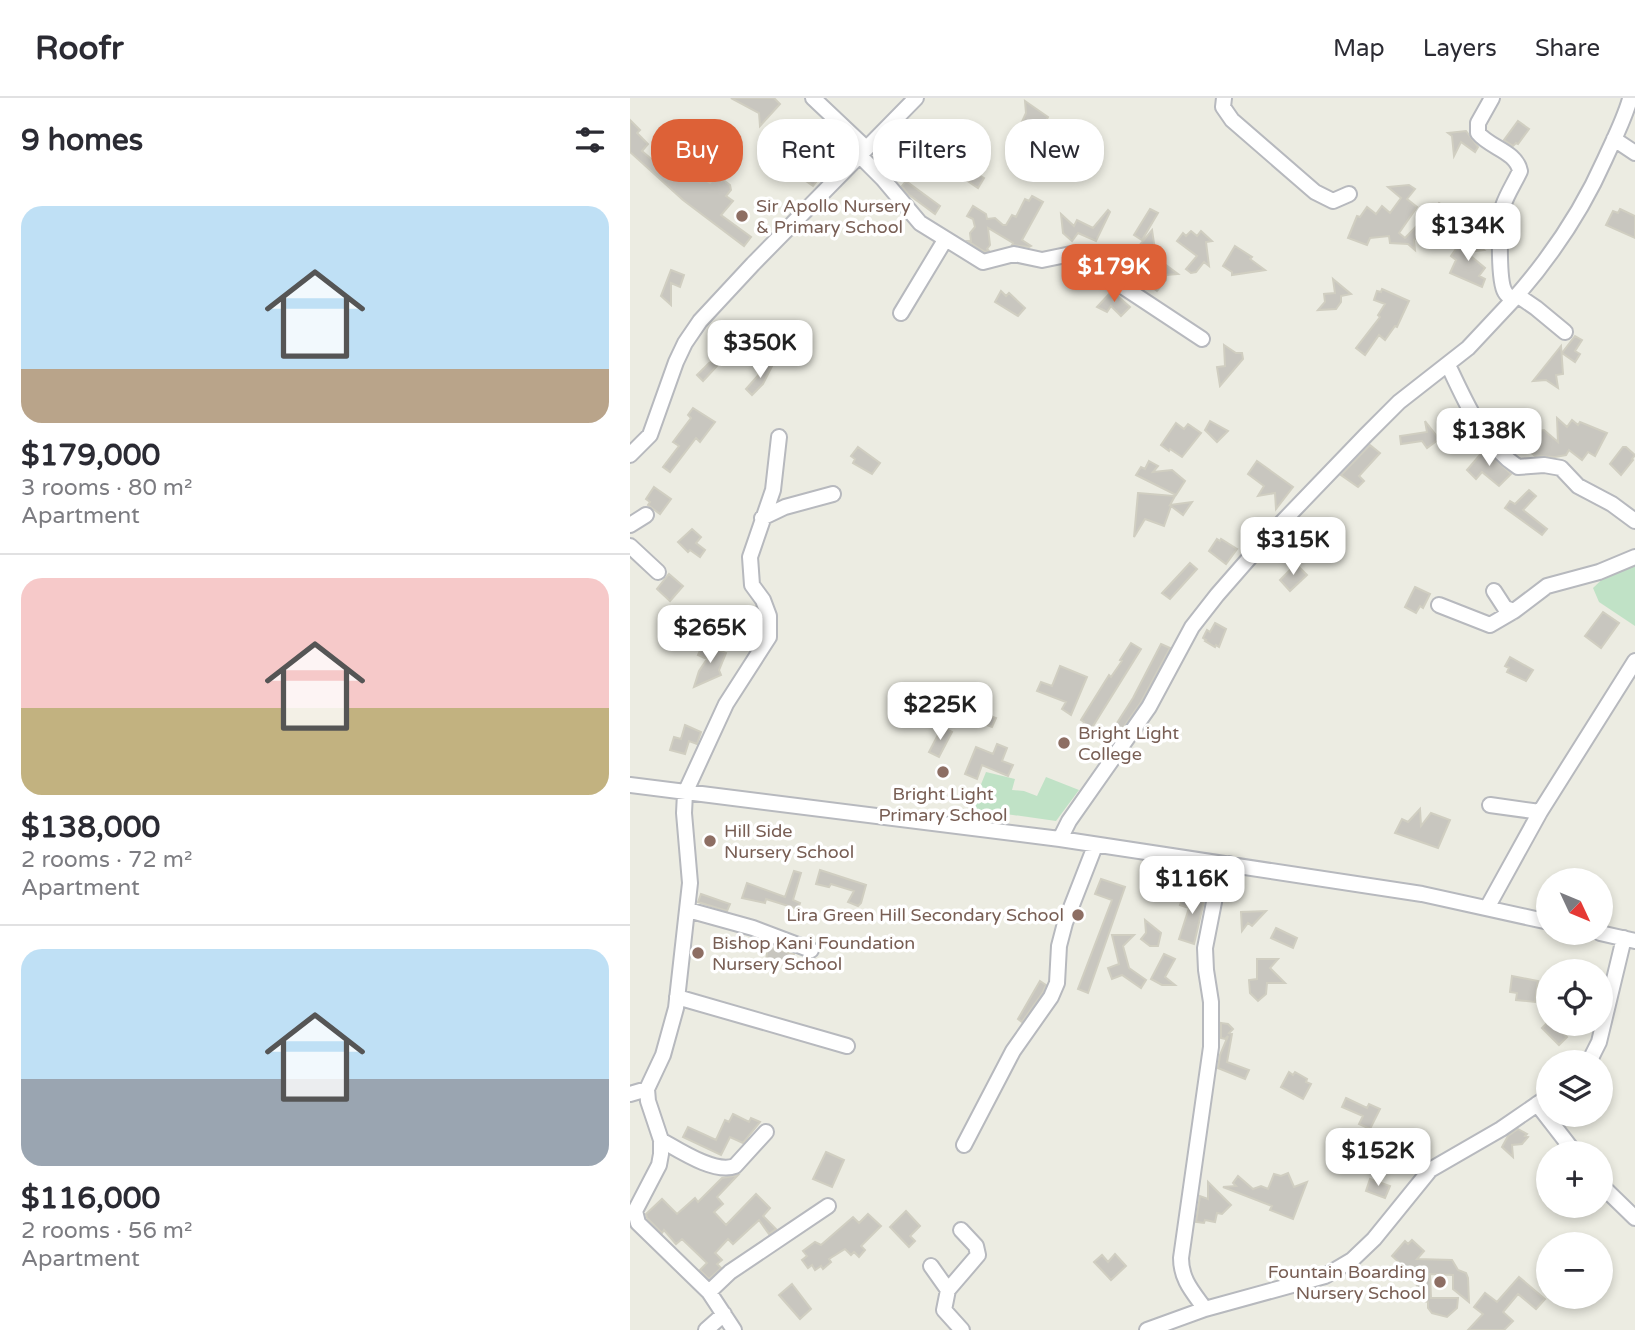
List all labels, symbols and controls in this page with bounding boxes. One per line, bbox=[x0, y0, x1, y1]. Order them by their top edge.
text: Roofr bbox=[35, 29, 124, 68]
text: Map bbox=[1333, 34, 1385, 63]
text: Layers bbox=[1423, 34, 1497, 63]
text: Share bbox=[1535, 34, 1600, 63]
chip: Buy bbox=[651, 119, 743, 182]
chip: Rent bbox=[757, 119, 859, 182]
chip: Filters bbox=[873, 119, 991, 182]
chip: New bbox=[1005, 119, 1104, 182]
icon: filters bbox=[571, 121, 609, 159]
text: 9 homes bbox=[21, 122, 143, 159]
place label: Sir Apollo Nursery & Primary School bbox=[756, 195, 911, 238]
pin: $134K bbox=[1419, 204, 1517, 263]
marker: Sir Apollo Nursery & Primary School bbox=[734, 208, 750, 224]
text: $134K bbox=[1432, 212, 1504, 240]
pin: $179K bbox=[1065, 244, 1163, 304]
icon: home bbox=[252, 251, 378, 377]
text: $179K bbox=[1078, 253, 1150, 281]
pin: $350K bbox=[711, 320, 809, 380]
text: $350K bbox=[724, 329, 796, 357]
pin: $138K bbox=[1440, 408, 1538, 468]
text: $138K bbox=[1453, 417, 1525, 445]
text: $179,000 bbox=[21, 437, 160, 474]
text: 3 rooms · 80 m² bbox=[21, 474, 192, 502]
text: Apartment bbox=[21, 502, 140, 530]
pin: $315K bbox=[1244, 518, 1342, 577]
text: $315K bbox=[1257, 526, 1329, 554]
pin: $265K bbox=[661, 606, 759, 665]
text: $265K bbox=[674, 614, 746, 642]
icon: home bbox=[252, 623, 378, 749]
pin: $225K bbox=[891, 682, 989, 742]
text: $225K bbox=[904, 691, 976, 719]
place label: Bright Light College bbox=[1078, 722, 1179, 765]
marker: Bright Light College bbox=[1056, 735, 1072, 751]
marker: Bright Light Primary School bbox=[935, 764, 951, 780]
place label: Bright Light Primary School bbox=[878, 783, 1008, 826]
text: $138,000 bbox=[21, 809, 160, 846]
place label: Hill Side Nursery School bbox=[724, 820, 854, 863]
marker: Hill Side Nursery School bbox=[702, 833, 718, 849]
text: 2 rooms · 72 m² bbox=[21, 846, 192, 874]
pin: $116K bbox=[1143, 856, 1241, 916]
text: $116K bbox=[1156, 865, 1228, 893]
north arrow bbox=[1536, 868, 1614, 945]
map controls bbox=[1536, 868, 1613, 1309]
text: Apartment bbox=[21, 874, 140, 902]
place label: Lira Green Hill Secondary School bbox=[786, 904, 1064, 926]
marker: Lira Green Hill Secondary School bbox=[1070, 907, 1086, 923]
place label: Bishop Kani Foundation Nursery School bbox=[712, 932, 915, 975]
marker: Bishop Kani Foundation Nursery School bbox=[690, 945, 706, 961]
button: locate bbox=[1536, 959, 1613, 1036]
icon: home bbox=[252, 994, 378, 1120]
button: layers bbox=[1536, 1050, 1613, 1127]
pin: $152K bbox=[1329, 1128, 1427, 1188]
text: $152K bbox=[1342, 1137, 1414, 1165]
button: + bbox=[1536, 1141, 1613, 1218]
text: $116,000 bbox=[21, 1180, 160, 1217]
text: 2 rooms · 56 m² bbox=[21, 1217, 192, 1245]
button: − bbox=[1536, 1232, 1613, 1309]
text: Apartment bbox=[21, 1245, 140, 1273]
place label: Fountain Boarding Nursery School bbox=[1268, 1261, 1426, 1304]
marker: Fountain Boarding Nursery School bbox=[1432, 1274, 1448, 1290]

